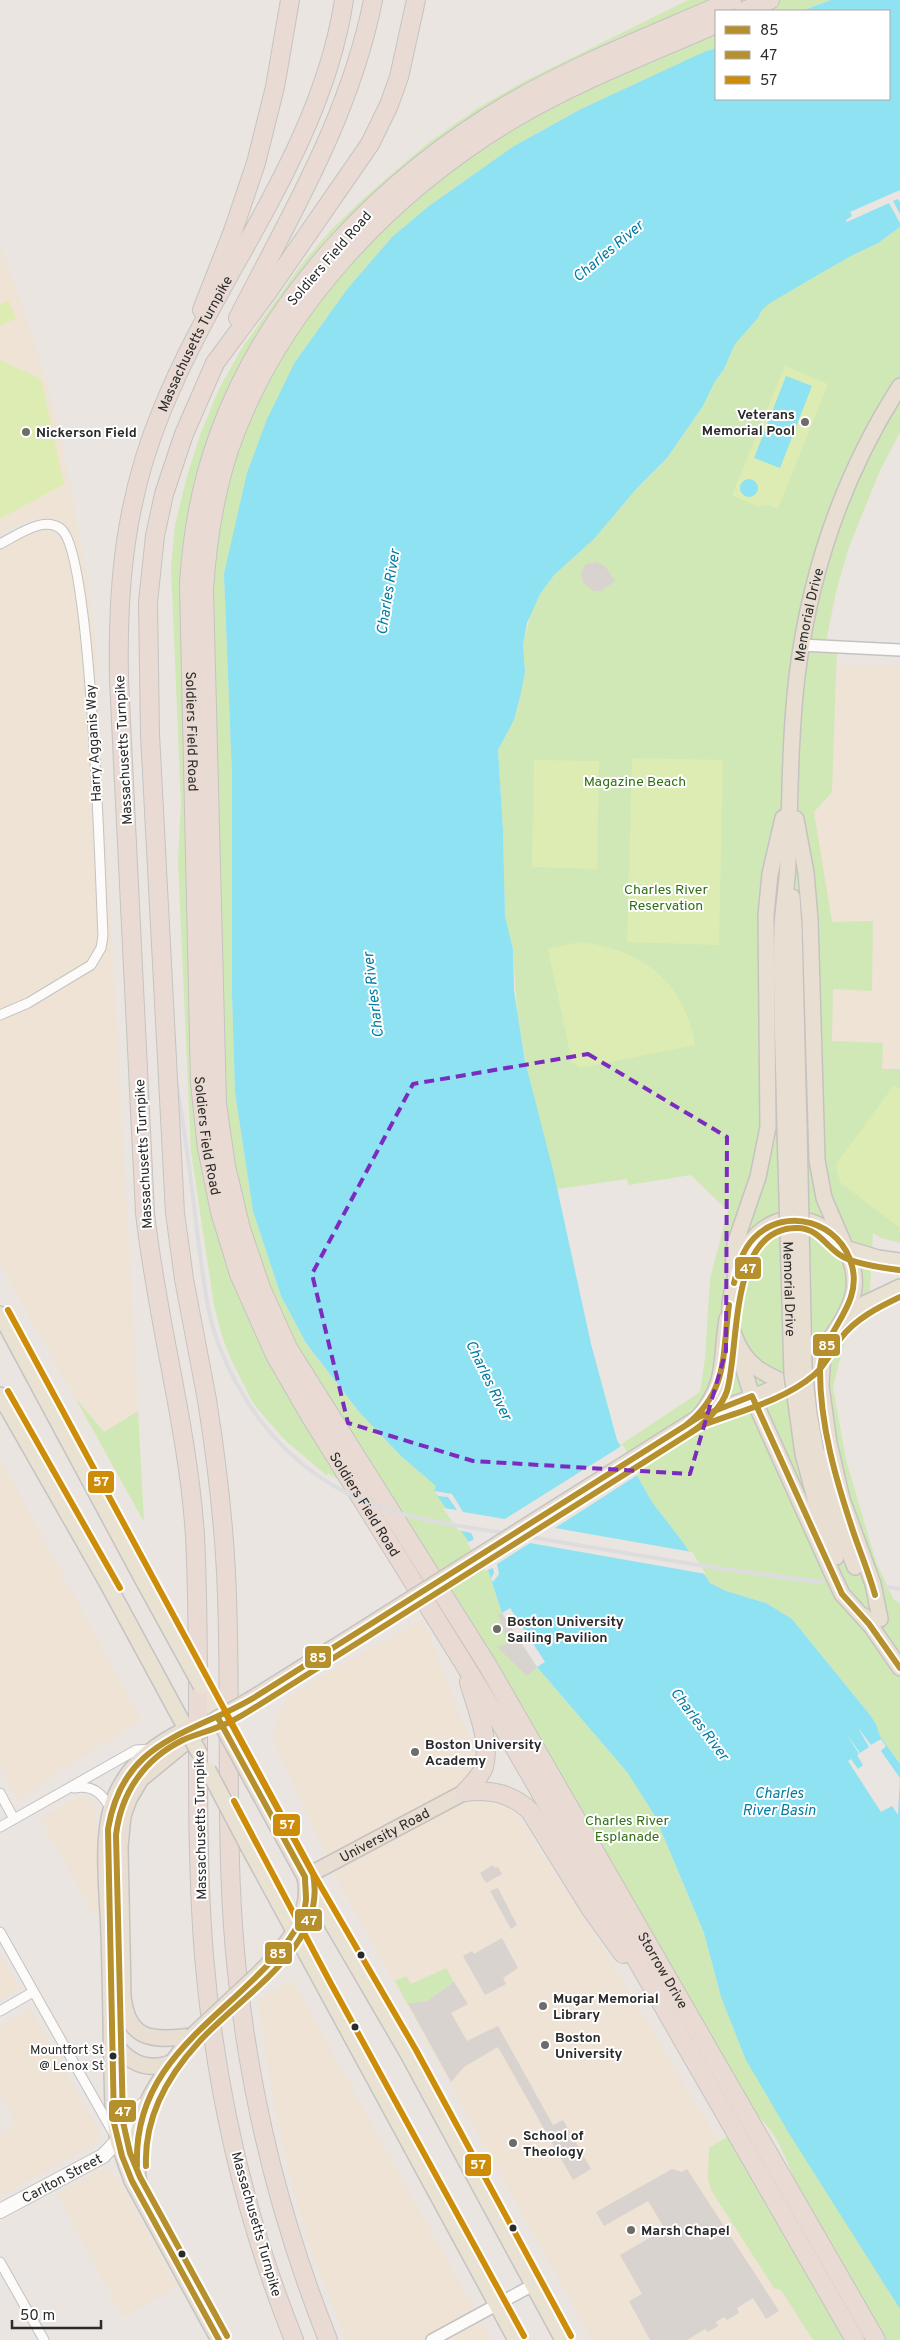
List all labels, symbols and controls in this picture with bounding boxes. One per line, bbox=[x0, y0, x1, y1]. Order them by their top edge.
legend bbox=[715, 10, 890, 100]
text: 85 bbox=[760, 22, 778, 41]
text: 47 bbox=[760, 47, 777, 66]
text: 57 bbox=[760, 72, 777, 91]
street label: Soldiers Field Road bbox=[284, 208, 376, 310]
water label: Charles River bbox=[570, 216, 649, 287]
street label: Massachusetts Turnpike bbox=[155, 273, 237, 415]
place label: Veterans Memorial Pool bbox=[702, 407, 795, 440]
marker: Veterans Memorial Pool bbox=[799, 416, 811, 428]
place label: Nickerson Field bbox=[36, 425, 137, 442]
marker: Nickerson Field bbox=[20, 426, 32, 438]
water label: Charles River bbox=[373, 547, 406, 636]
street label: Memorial Drive bbox=[792, 566, 828, 663]
street label: Soldiers Field Road bbox=[181, 671, 201, 792]
street label: Massachusetts Turnpike bbox=[112, 675, 137, 825]
street label: Harry Agganis Way bbox=[83, 684, 106, 802]
park label: Magazine Beach bbox=[584, 774, 686, 791]
park label: Charles River Reservation bbox=[624, 882, 709, 915]
water label: Charles River bbox=[360, 949, 389, 1039]
street label: Soldiers Field Road bbox=[190, 1076, 223, 1197]
street label: Massachusetts Turnpike bbox=[132, 1079, 157, 1229]
street label: Memorial Drive bbox=[778, 1241, 798, 1337]
line badge: 47 bbox=[734, 1256, 762, 1280]
text: 47 bbox=[740, 1261, 756, 1278]
line badge: 85 bbox=[812, 1333, 841, 1357]
water label: Charles River bbox=[460, 1338, 516, 1425]
text: 85 bbox=[818, 1338, 836, 1355]
street label: Soldiers Field Road bbox=[325, 1449, 403, 1560]
line badge: 57 bbox=[87, 1470, 115, 1494]
text: 57 bbox=[93, 1474, 109, 1491]
place label: Boston University Sailing Pavilion bbox=[507, 1614, 624, 1647]
marker: Boston University Sailing Pavilion bbox=[491, 1623, 503, 1635]
line badge: 85 bbox=[304, 1645, 332, 1669]
text: 85 bbox=[309, 1650, 327, 1667]
water label: Charles River bbox=[665, 1685, 733, 1766]
place label: Boston University Academy bbox=[425, 1737, 542, 1770]
marker: Boston University Academy bbox=[409, 1746, 421, 1758]
street label: Massachusetts Turnpike bbox=[192, 1750, 211, 1900]
water label: Charles River Basin bbox=[742, 1785, 816, 1821]
street label: University Road bbox=[337, 1805, 433, 1867]
line badge: 57 bbox=[272, 1813, 301, 1837]
park label: Charles River Esplanade bbox=[585, 1813, 670, 1846]
text: 57 bbox=[279, 1817, 295, 1834]
line badge: 47 bbox=[294, 1908, 323, 1932]
text: 47 bbox=[301, 1913, 317, 1930]
street label: Storrow Drive bbox=[633, 1930, 691, 2012]
line badge: 85 bbox=[264, 1941, 293, 1965]
text: 85 bbox=[269, 1946, 287, 1963]
unlabelled marker bbox=[356, 1950, 366, 1960]
place label: Mugar Memorial Library bbox=[553, 1991, 659, 2024]
marker: Mugar Memorial Library bbox=[537, 2000, 549, 2012]
unlabelled marker bbox=[350, 2022, 360, 2032]
place label: Boston University bbox=[555, 2030, 622, 2063]
marker: Boston University bbox=[539, 2039, 551, 2051]
place label: Mountfort St @ Lenox St bbox=[30, 2043, 104, 2075]
marker: Mountfort St @ Lenox St bbox=[108, 2051, 118, 2061]
line badge: 47 bbox=[108, 2099, 137, 2123]
text: 47 bbox=[115, 2104, 131, 2121]
place label: School of Theology bbox=[523, 2128, 584, 2161]
marker: School of Theology bbox=[507, 2137, 519, 2149]
street label: Massachusetts Turnpike bbox=[227, 2150, 284, 2299]
street label: Carlton Street bbox=[19, 2151, 105, 2208]
line badge: 57 bbox=[464, 2153, 492, 2177]
text: 57 bbox=[470, 2157, 486, 2174]
unlabelled marker bbox=[508, 2223, 518, 2233]
place label: Marsh Chapel bbox=[641, 2223, 730, 2240]
marker: Marsh Chapel bbox=[625, 2224, 637, 2236]
unlabelled marker bbox=[177, 2249, 187, 2259]
scale bar bbox=[12, 2298, 101, 2330]
text: 50 m bbox=[20, 2307, 55, 2326]

